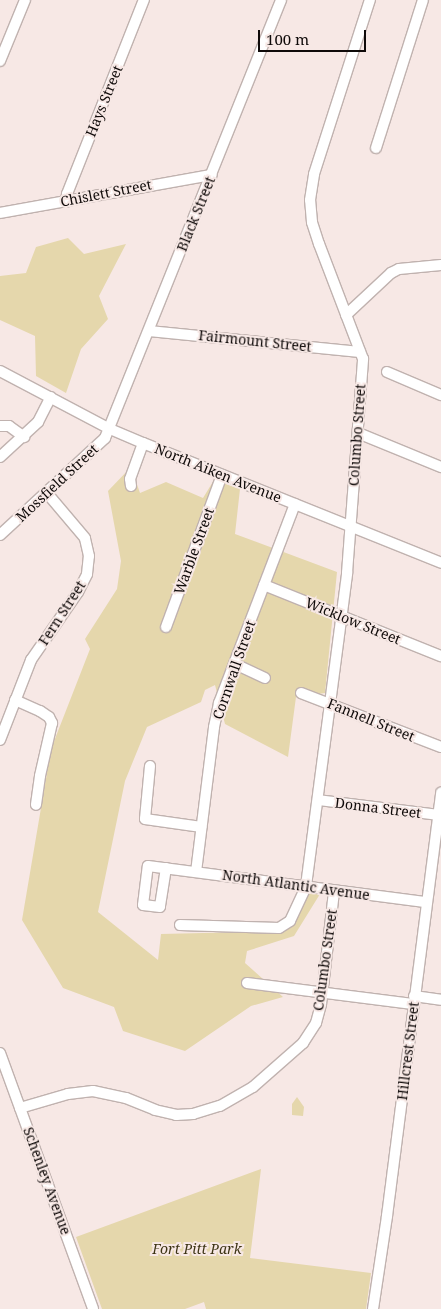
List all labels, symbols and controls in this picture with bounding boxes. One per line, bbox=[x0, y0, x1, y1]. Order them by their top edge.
scale bar bbox=[261, 20, 368, 52]
text: 100 m bbox=[266, 29, 309, 49]
street label: Hays Street bbox=[82, 63, 126, 139]
street label: Black Street bbox=[173, 174, 219, 254]
street label: Chislett Street bbox=[59, 176, 153, 210]
street label: Fairmount Street bbox=[198, 327, 312, 355]
street label: Columbo Street bbox=[345, 383, 369, 487]
street label: North Aiken Avenue bbox=[152, 440, 284, 506]
street label: Mossfield Street bbox=[12, 441, 102, 525]
street label: Warble Street bbox=[170, 505, 218, 597]
street label: Fern Street bbox=[35, 578, 89, 648]
street label: Wicklow Street bbox=[303, 594, 403, 648]
street label: Cornwall Street bbox=[209, 618, 259, 722]
street label: Fannell Street bbox=[325, 695, 417, 745]
street label: Donna Street bbox=[334, 794, 422, 822]
street label: North Atlantic Avenue bbox=[221, 866, 371, 904]
street label: Columbo Street bbox=[310, 908, 340, 1012]
street label: Hillcrest Street bbox=[394, 1001, 422, 1101]
street label: Schenley Avenue bbox=[20, 1125, 74, 1237]
park label: Fort Pitt Park bbox=[152, 1241, 242, 1257]

